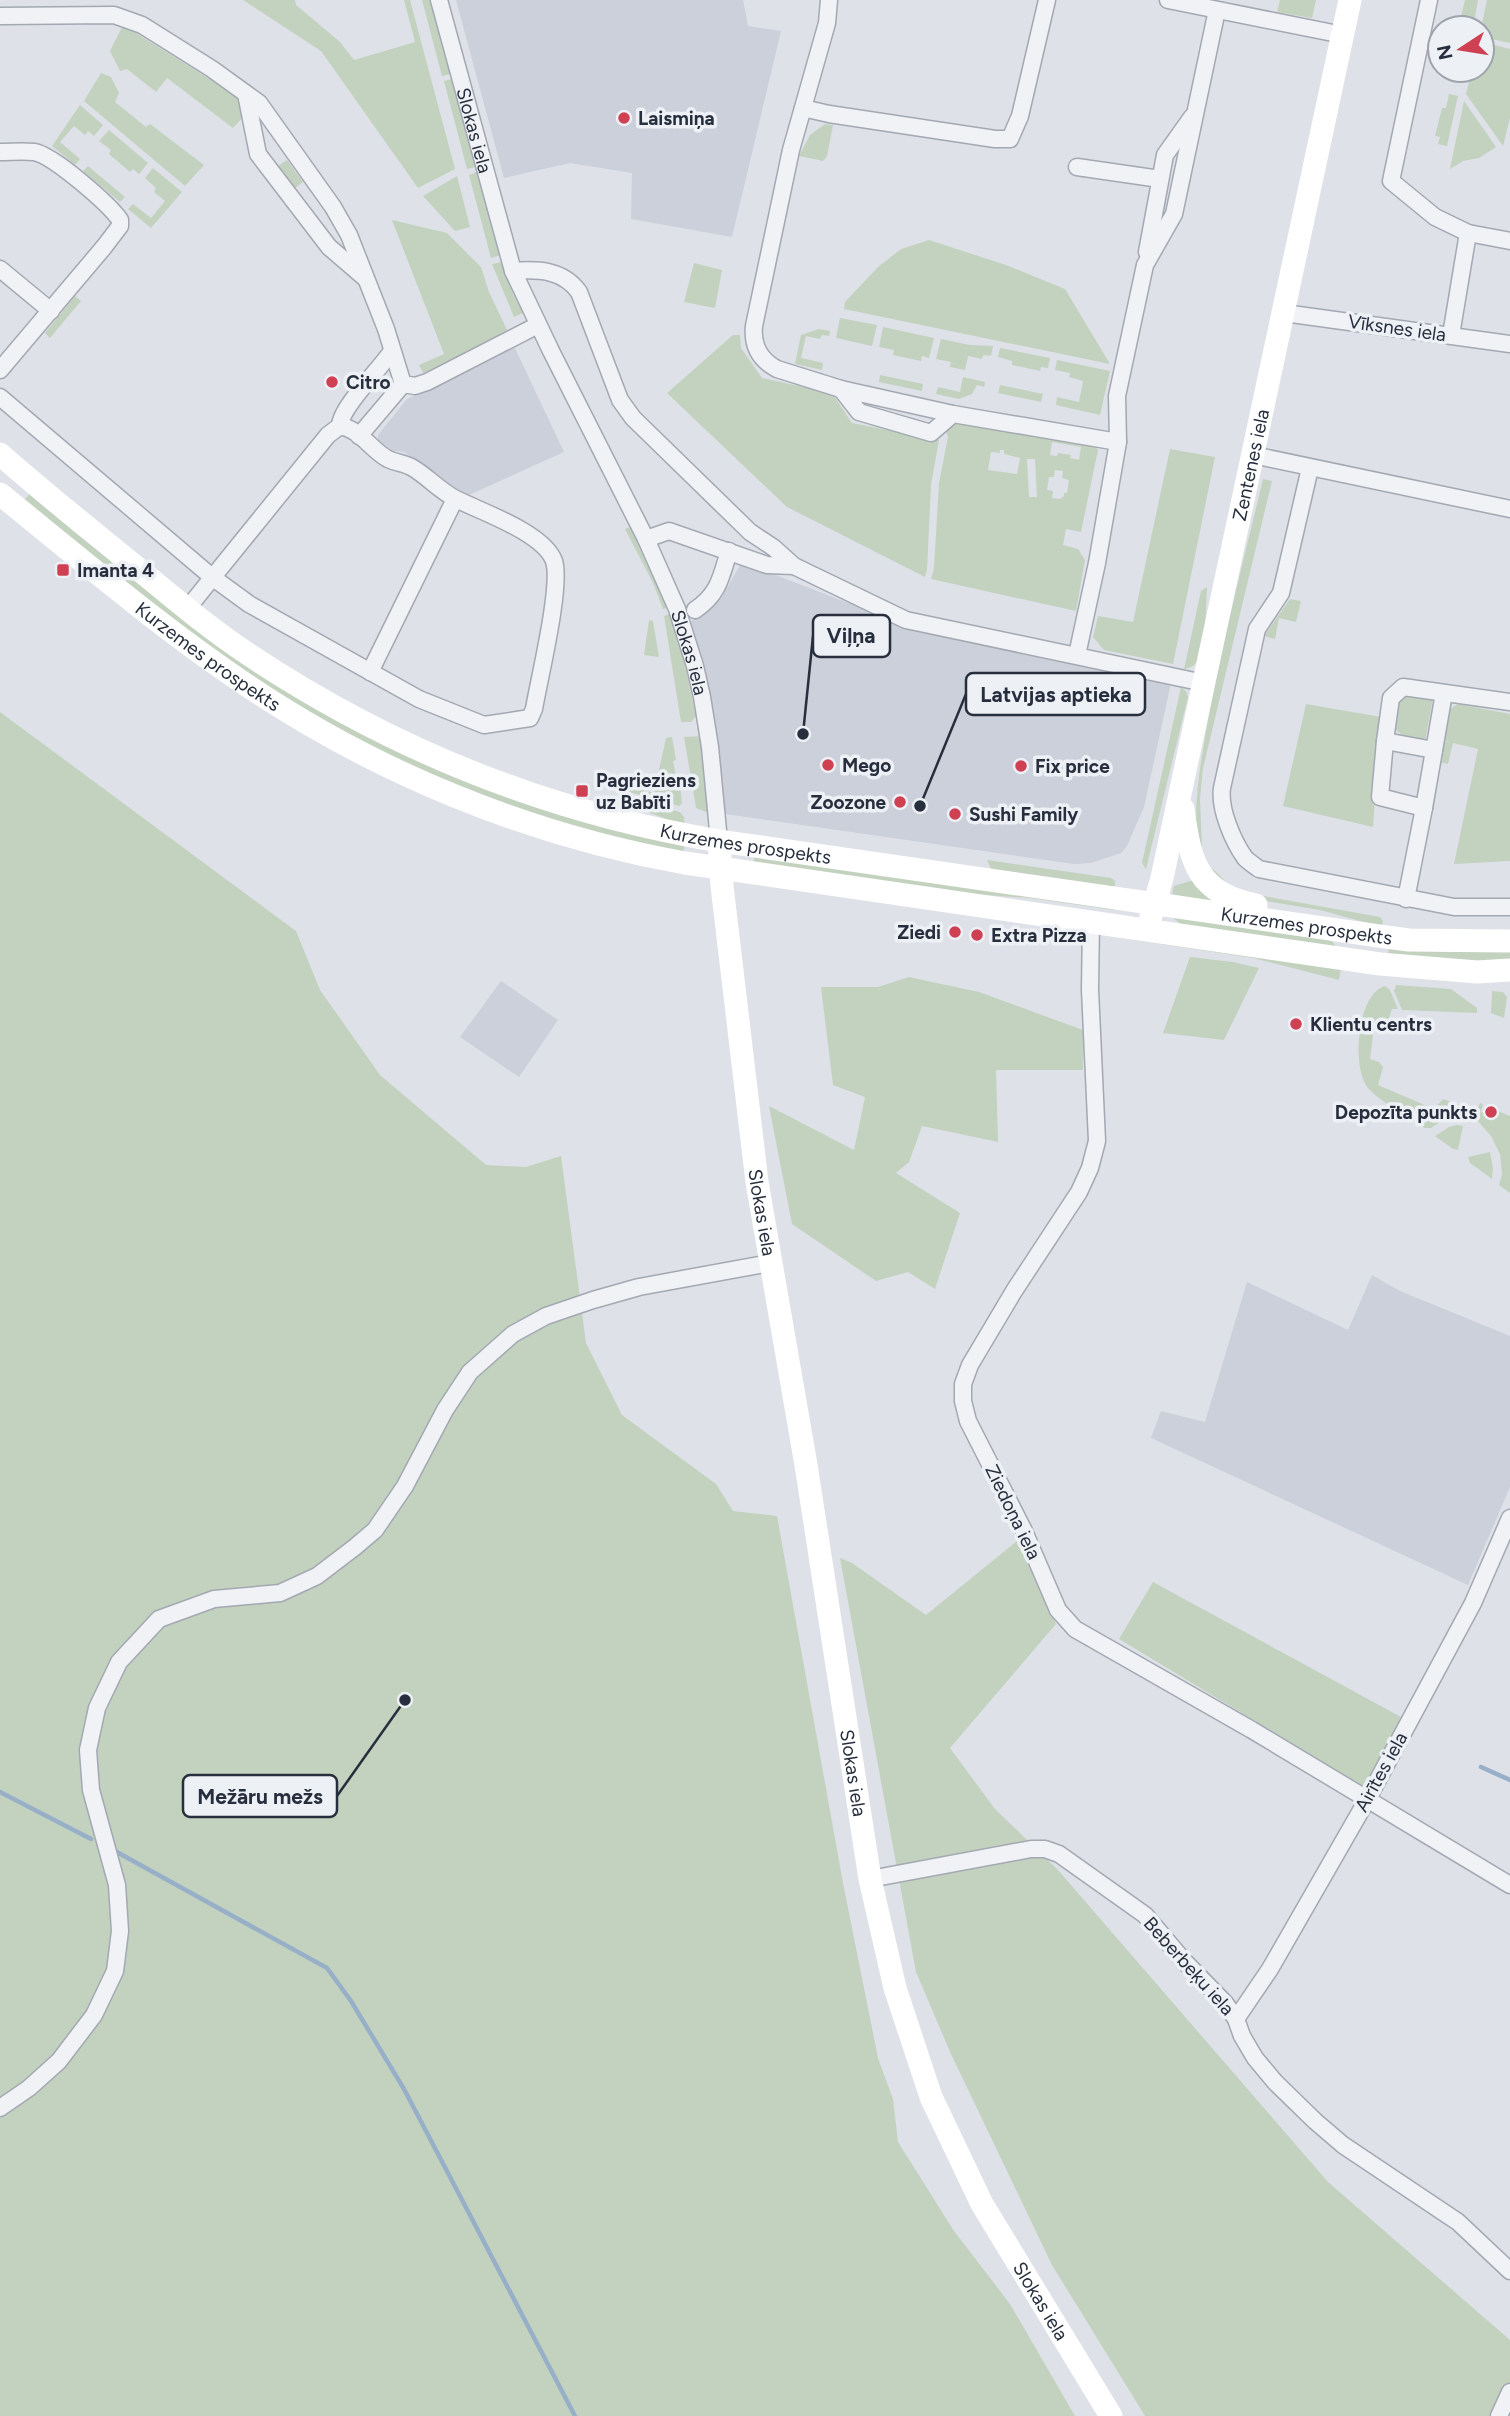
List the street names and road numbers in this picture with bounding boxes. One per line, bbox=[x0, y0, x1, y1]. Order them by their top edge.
street label: Slokas iela bbox=[452, 85, 497, 176]
street label: Vīksnes iela bbox=[1346, 310, 1448, 346]
street label: Zentenes iela bbox=[1227, 407, 1274, 523]
street label: Kurzemes prospekts bbox=[131, 597, 285, 716]
street label: Slokas iela bbox=[666, 607, 713, 697]
street label: Kurzemes prospekts bbox=[658, 819, 833, 869]
street label: Kurzemes prospekts bbox=[1219, 902, 1394, 949]
street label: Slokas iela bbox=[744, 1168, 781, 1258]
street label: Ziedoņa iela bbox=[980, 1461, 1046, 1563]
street label: Slokas iela bbox=[836, 1728, 872, 1818]
street label: Airītes iela bbox=[1350, 1728, 1412, 1816]
street label: Beberbeķu iela bbox=[1139, 1912, 1239, 2020]
street label: Slokas iela bbox=[1008, 2258, 1074, 2345]

